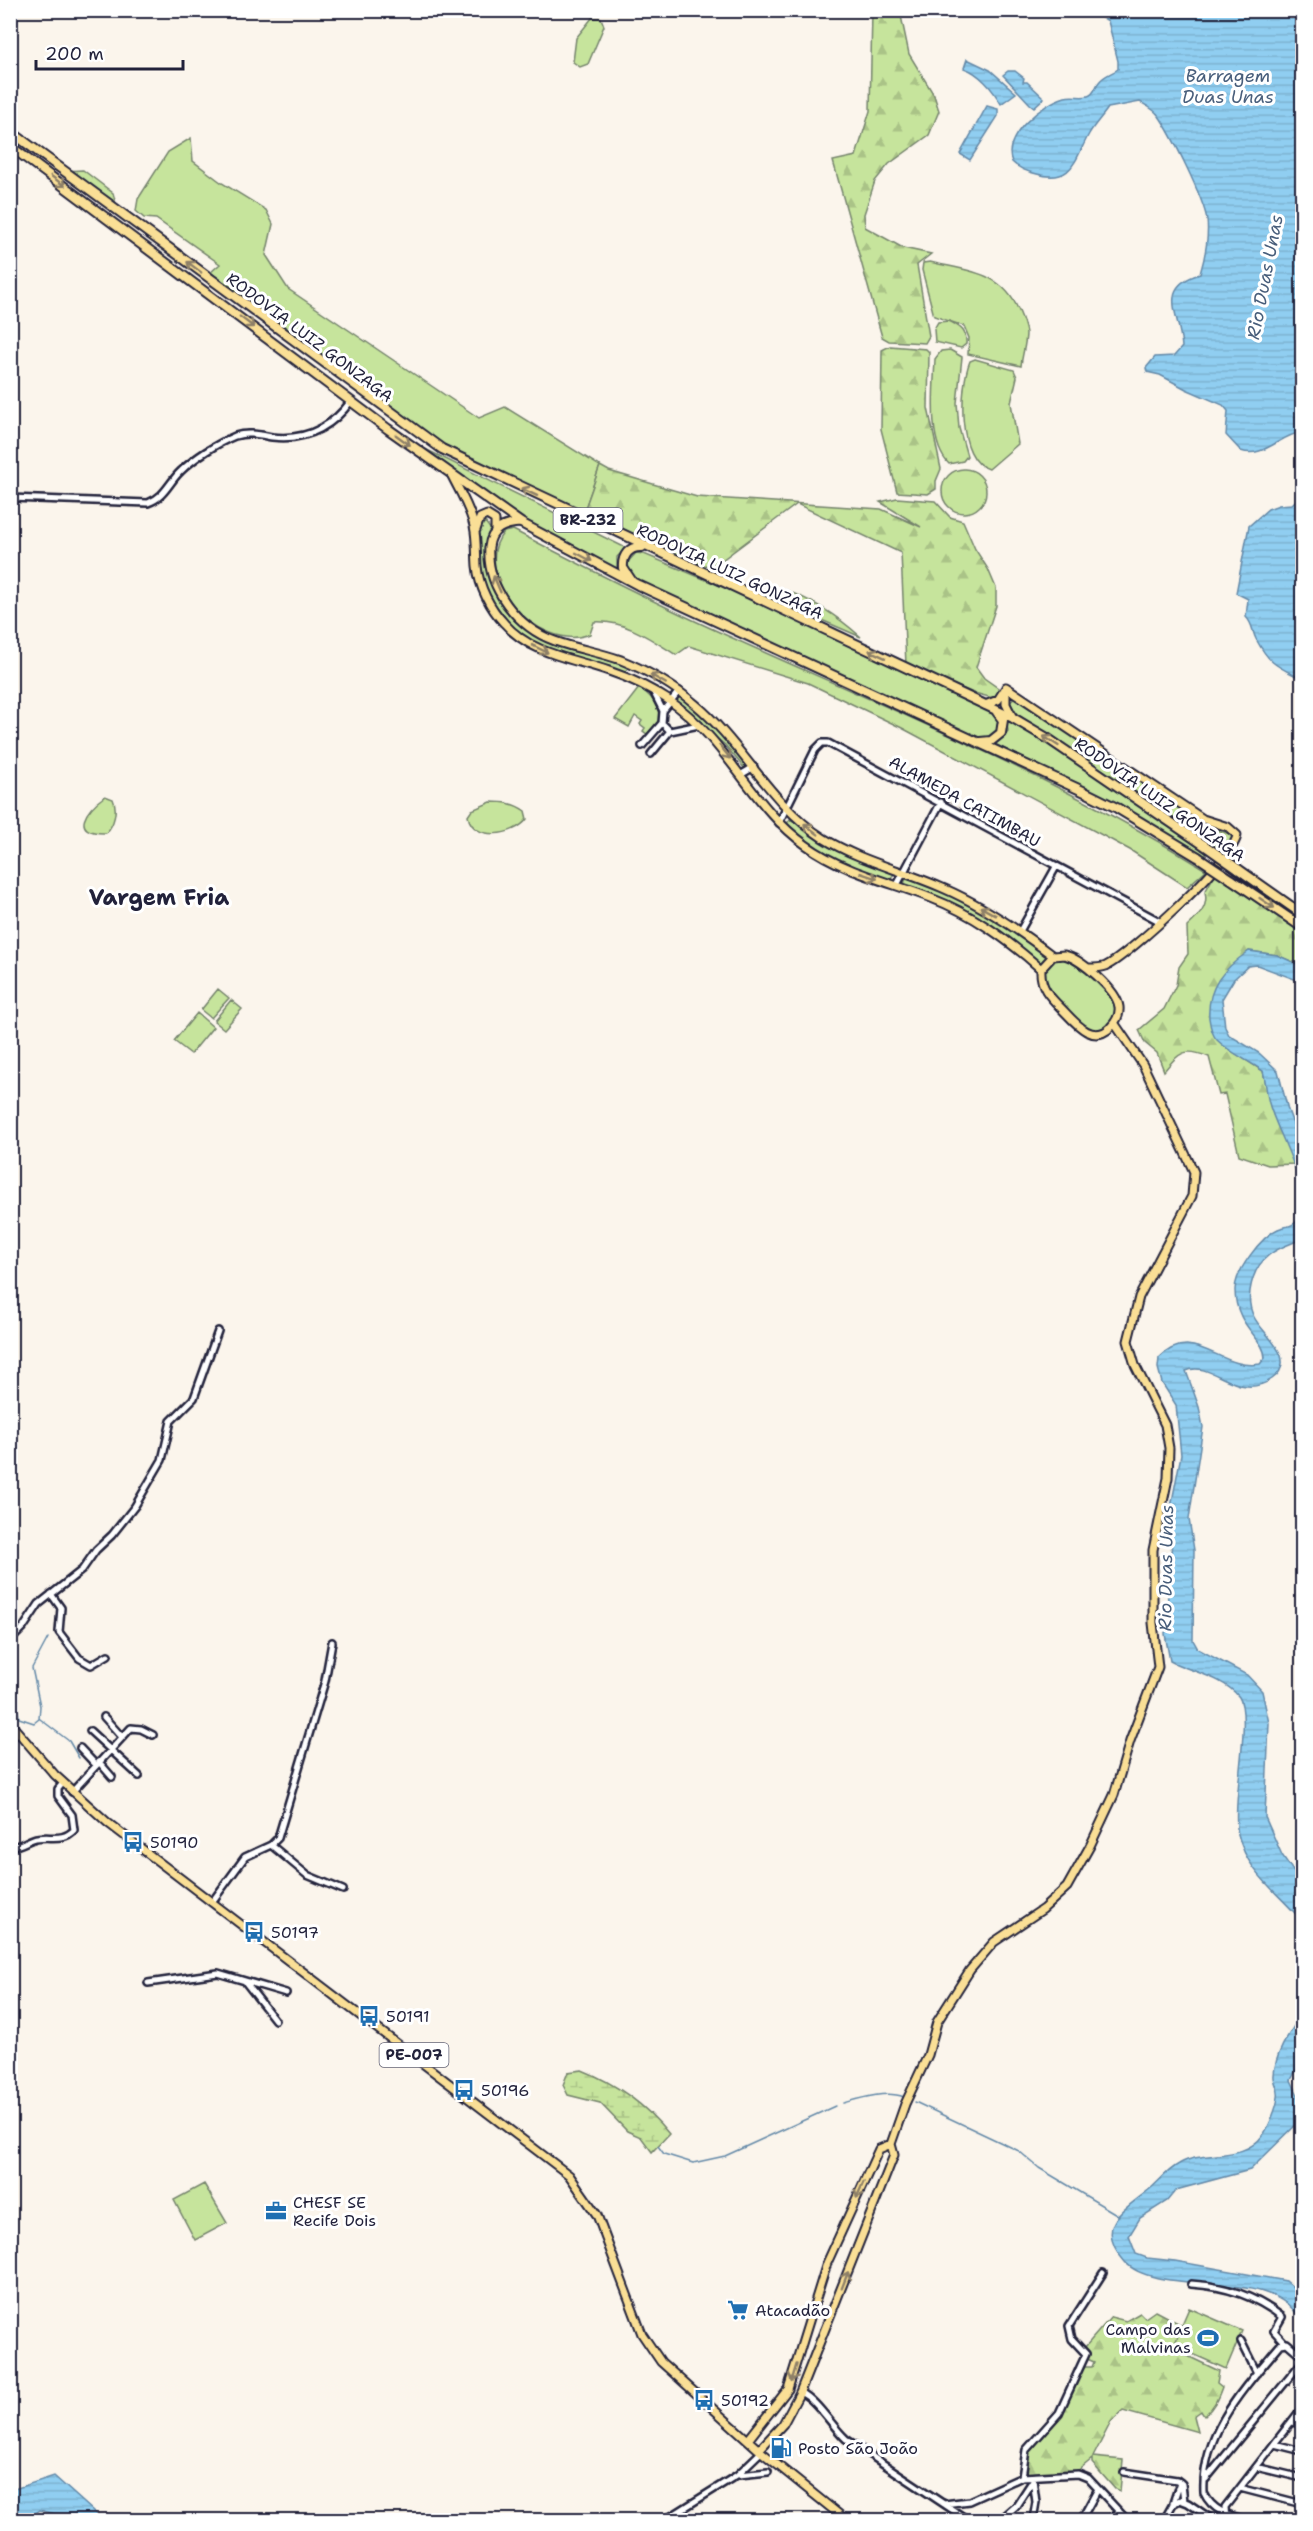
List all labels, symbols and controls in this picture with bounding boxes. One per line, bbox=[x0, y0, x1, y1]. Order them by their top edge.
scale bar bbox=[36, 33, 183, 71]
text: 200 m bbox=[45, 42, 104, 66]
water label: Barragem Duas Unas bbox=[1182, 64, 1274, 109]
one-way arrow bbox=[49, 174, 65, 187]
water label: Rio Duas Unas bbox=[1241, 213, 1289, 341]
one-way arrow bbox=[186, 261, 202, 273]
street label: RODOVIA LUIZ GONZAGA bbox=[222, 268, 397, 407]
one-way arrow bbox=[239, 316, 255, 329]
one-way arrow bbox=[395, 434, 411, 446]
one-way arrow bbox=[520, 486, 538, 498]
road number: BR-232 bbox=[554, 508, 622, 532]
street label: RODOVIA LUIZ GONZAGA bbox=[633, 519, 826, 624]
one-way arrow bbox=[575, 551, 592, 563]
one-way arrow bbox=[491, 575, 502, 594]
one-way arrow bbox=[530, 644, 548, 656]
one-way arrow bbox=[869, 647, 887, 659]
one-way arrow bbox=[650, 672, 667, 684]
street label: RODOVIA LUIZ GONZAGA bbox=[1071, 733, 1249, 866]
one-way arrow bbox=[1044, 735, 1060, 747]
one-way arrow bbox=[718, 744, 731, 760]
street label: ALAMEDA CATIMBAU bbox=[885, 751, 1044, 852]
one-way arrow bbox=[804, 823, 820, 835]
one-way arrow bbox=[859, 871, 878, 882]
district label: Vargem Fria bbox=[89, 883, 229, 912]
one-way arrow bbox=[1258, 896, 1275, 909]
one-way arrow bbox=[979, 905, 997, 916]
water label: Rio Duas Unas bbox=[1153, 1505, 1179, 1631]
bus stop icon: 50190 bbox=[121, 1830, 145, 1854]
place label: 50190 bbox=[150, 1832, 199, 1853]
bus stop icon: 50197 bbox=[242, 1920, 266, 1944]
place label: 50197 bbox=[271, 1922, 319, 1943]
bus stop icon: 50191 bbox=[357, 2004, 381, 2028]
place label: 50191 bbox=[386, 2006, 430, 2027]
road number: PE-007 bbox=[380, 2043, 448, 2067]
bus stop icon: 50196 bbox=[452, 2078, 476, 2102]
place label: 50196 bbox=[481, 2080, 529, 2101]
one-way arrow bbox=[854, 2180, 865, 2198]
place label: CHESF SE Recife Dois bbox=[293, 2192, 376, 2231]
office icon: CHESF SE Recife Dois bbox=[264, 2199, 288, 2223]
one-way arrow bbox=[841, 2271, 852, 2289]
supermarket icon: Atacadão bbox=[726, 2298, 750, 2322]
place label: Atacadão bbox=[755, 2300, 830, 2321]
place label: Campo das Malvinas bbox=[1106, 2319, 1191, 2358]
sports icon: Campo das Malvinas bbox=[1196, 2326, 1220, 2350]
one-way arrow bbox=[788, 2363, 799, 2382]
bus stop icon: 50192 bbox=[692, 2388, 716, 2412]
place label: 50192 bbox=[721, 2390, 769, 2411]
fuel station icon: Posto São João bbox=[769, 2436, 793, 2460]
place label: Posto São João bbox=[798, 2438, 918, 2459]

